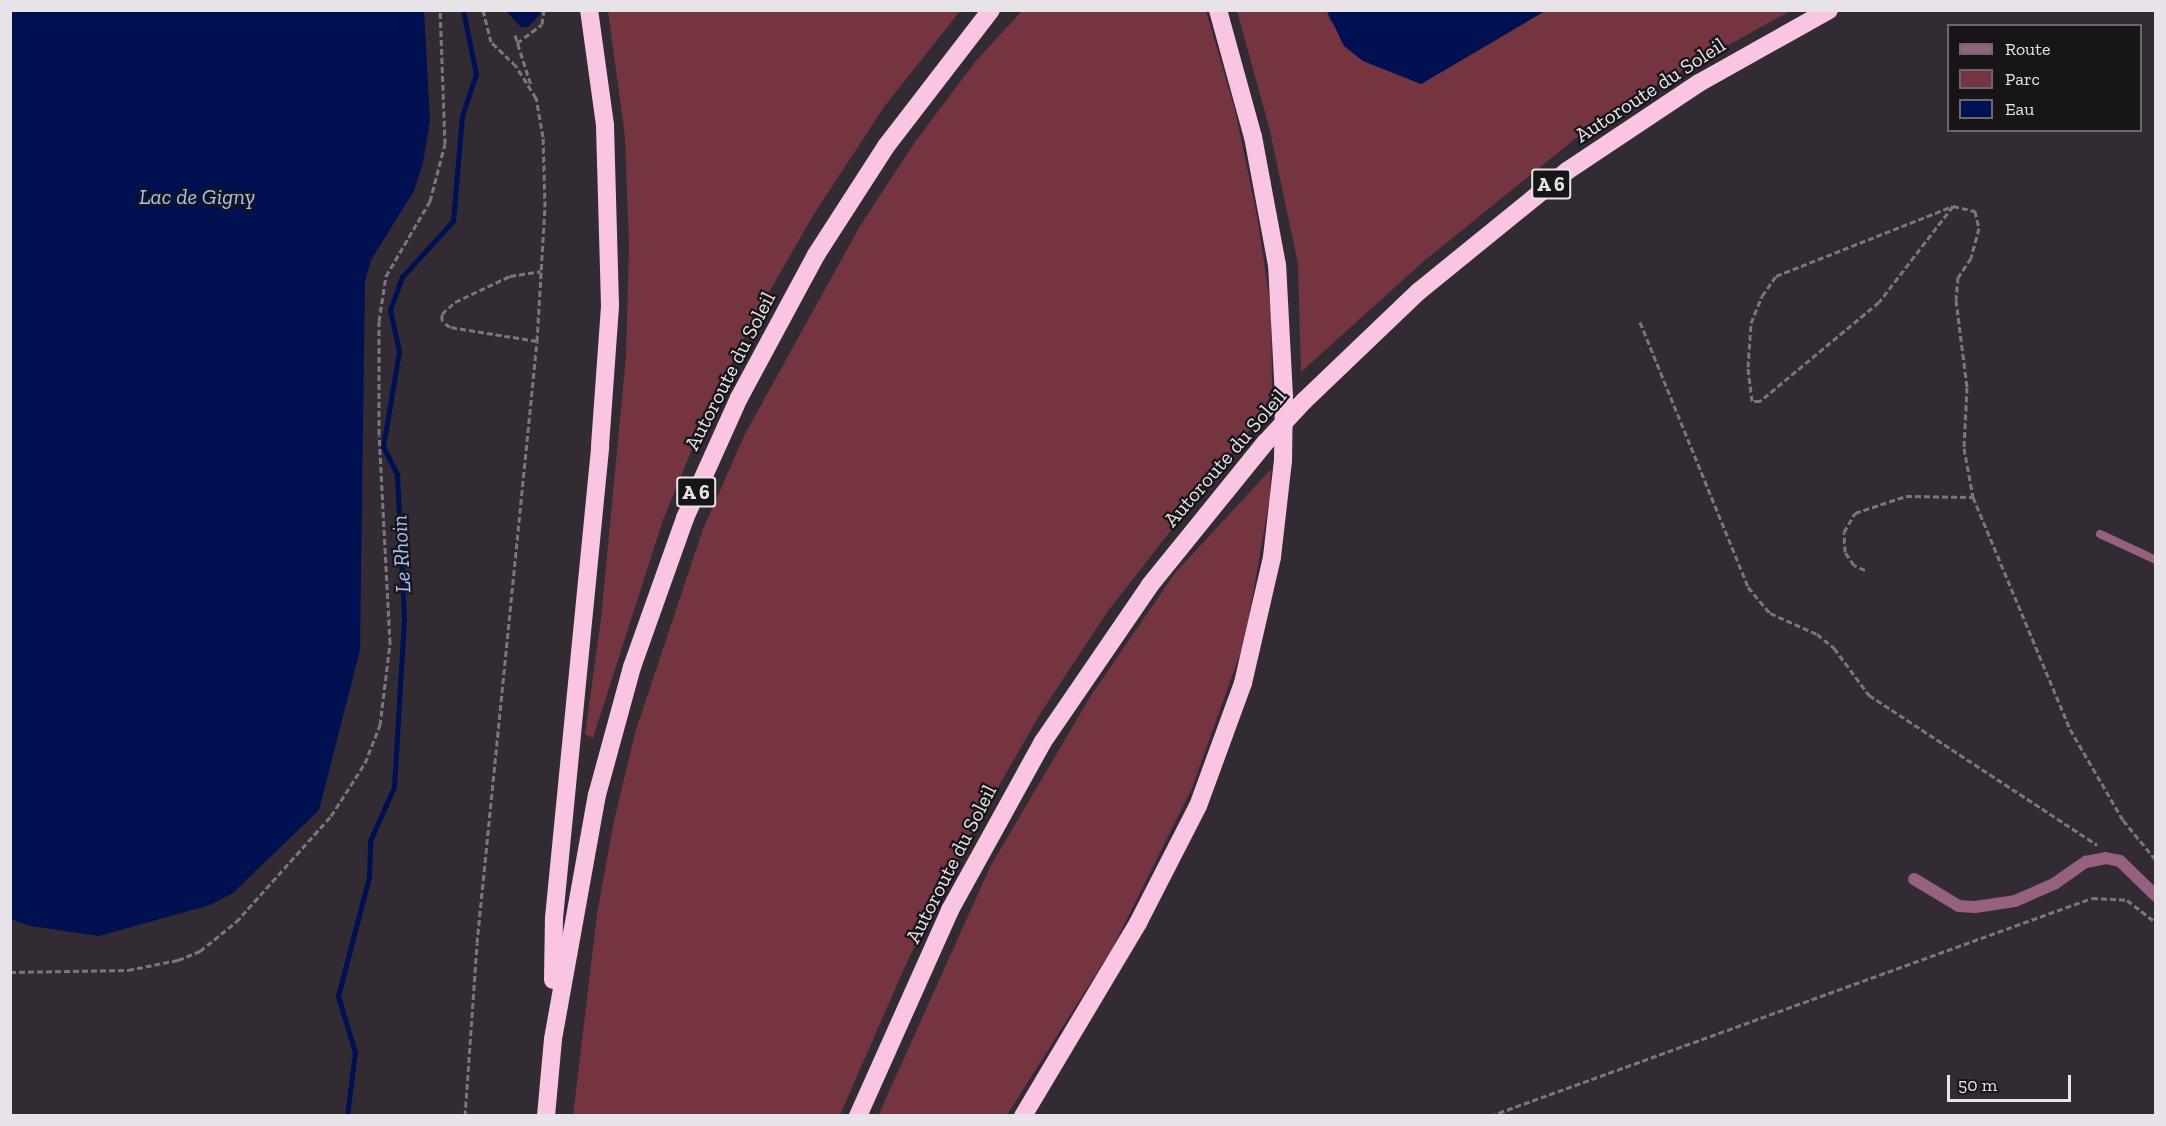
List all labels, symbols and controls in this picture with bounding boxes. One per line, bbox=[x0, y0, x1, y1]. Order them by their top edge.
legend bbox=[1947, 24, 2142, 132]
street label: Autoroute du Soleil bbox=[1570, 32, 1730, 148]
text: Route bbox=[2005, 38, 2050, 60]
text: Parc bbox=[2005, 68, 2040, 90]
text: Eau bbox=[2005, 98, 2034, 120]
road number: A 6 bbox=[1530, 167, 1572, 201]
water label: Lac de Gigny bbox=[139, 184, 255, 210]
street label: Autoroute du Soleil bbox=[679, 288, 781, 454]
street label: Autoroute du Soleil bbox=[1158, 384, 1292, 532]
road number: A 6 bbox=[675, 475, 717, 509]
water label: Le Rhoin bbox=[386, 514, 416, 594]
street label: Autoroute du Soleil bbox=[900, 781, 1002, 947]
scale bar bbox=[1950, 1063, 2074, 1101]
text: 50 m bbox=[1958, 1074, 1997, 1096]

